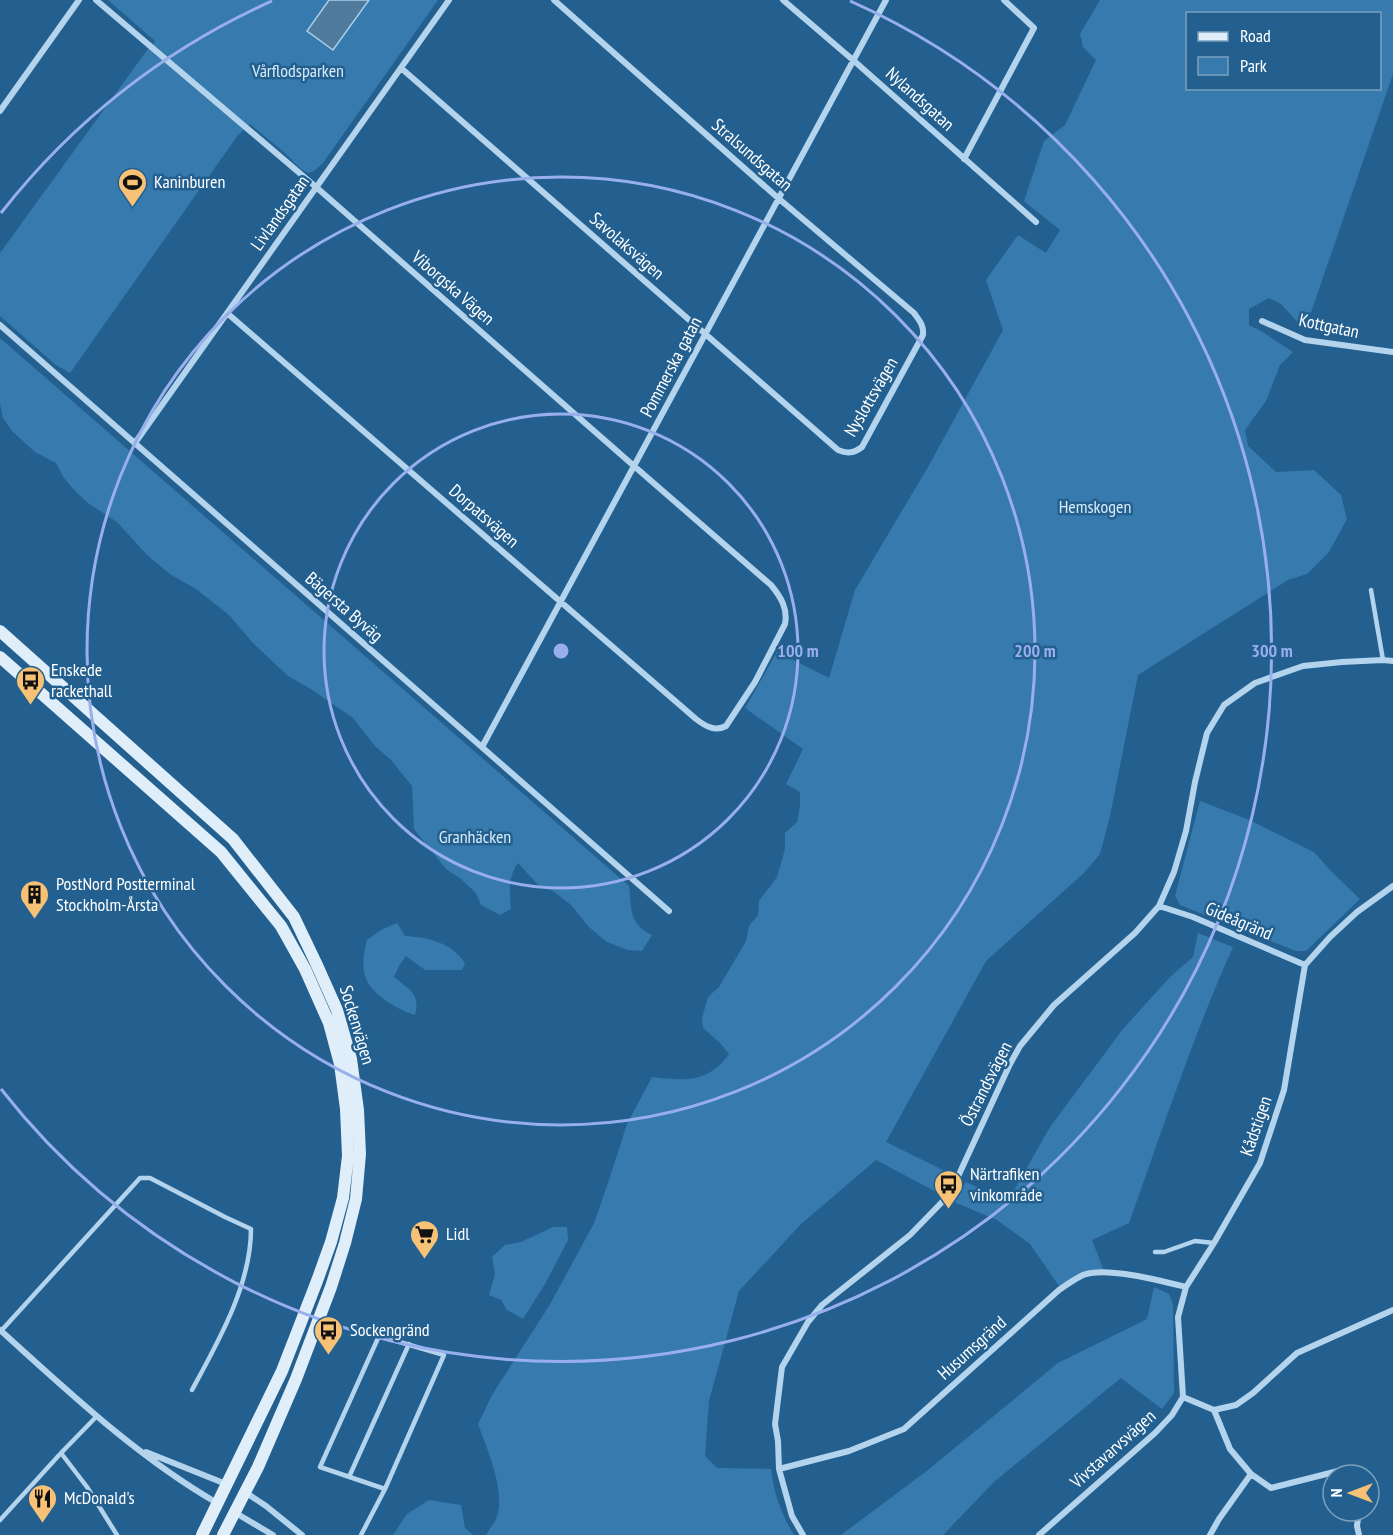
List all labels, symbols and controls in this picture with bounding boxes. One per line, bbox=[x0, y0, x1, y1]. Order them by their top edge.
legend bbox=[1186, 12, 1381, 90]
text: Road bbox=[1240, 24, 1271, 47]
text: Park bbox=[1240, 54, 1267, 77]
park label: Vårflodsparken bbox=[251, 59, 344, 82]
street label: Nylandsgatan bbox=[881, 62, 959, 135]
street label: Stralsundsgatan bbox=[707, 113, 797, 196]
sports icon: Kaninburen bbox=[117, 166, 149, 208]
place label: Kaninburen bbox=[154, 170, 225, 193]
street label: Livlandsgatan bbox=[245, 171, 314, 255]
street label: Savolaksvägen bbox=[585, 207, 669, 284]
street label: Viborgska Vägen bbox=[406, 245, 499, 330]
street label: Kottgatan bbox=[1297, 308, 1361, 343]
street label: Pommerska gatan bbox=[635, 313, 707, 421]
street label: Nyslottsvägen bbox=[839, 353, 902, 441]
street label: Dorpatsvägen bbox=[445, 479, 524, 552]
park label: Hemskogen bbox=[1059, 495, 1131, 518]
street label: Bägersta Byväg bbox=[301, 567, 388, 647]
text: 100 m bbox=[777, 639, 819, 662]
text: 200 m bbox=[1014, 639, 1056, 662]
text: 300 m bbox=[1251, 639, 1293, 662]
centre of rings bbox=[551, 641, 571, 661]
place label: Enskede rackethall bbox=[51, 658, 113, 702]
bus stop icon: Enskede rackethall bbox=[14, 664, 46, 706]
park label: Granhäcken bbox=[439, 825, 511, 848]
place label: PostNord Postterminal Stockholm-Årsta bbox=[56, 872, 196, 916]
building icon: PostNord Postterminal Stockholm-Årsta bbox=[19, 878, 51, 920]
street label: Gideågränd bbox=[1202, 896, 1276, 945]
street label: Sockenvägen bbox=[335, 983, 380, 1067]
street label: Östrandsvägen bbox=[954, 1038, 1017, 1130]
street label: Kådstigen bbox=[1235, 1093, 1276, 1159]
place label: Närtrafiken vinkområde bbox=[970, 1162, 1042, 1206]
bus stop icon: Närtrafiken vinkområde bbox=[933, 1168, 965, 1210]
supermarket icon: Lidl bbox=[409, 1218, 441, 1260]
place label: Lidl bbox=[446, 1222, 470, 1245]
street label: Husumsgränd bbox=[932, 1311, 1011, 1385]
bus stop icon: Sockengränd bbox=[313, 1314, 345, 1356]
place label: Sockengränd bbox=[350, 1318, 430, 1341]
street label: Vivstavarvsvägen bbox=[1064, 1404, 1160, 1494]
north arrow bbox=[1321, 1463, 1381, 1523]
restaurant icon: McDonald's bbox=[27, 1482, 59, 1524]
place label: McDonald's bbox=[64, 1486, 135, 1509]
text: N bbox=[1326, 1489, 1346, 1497]

